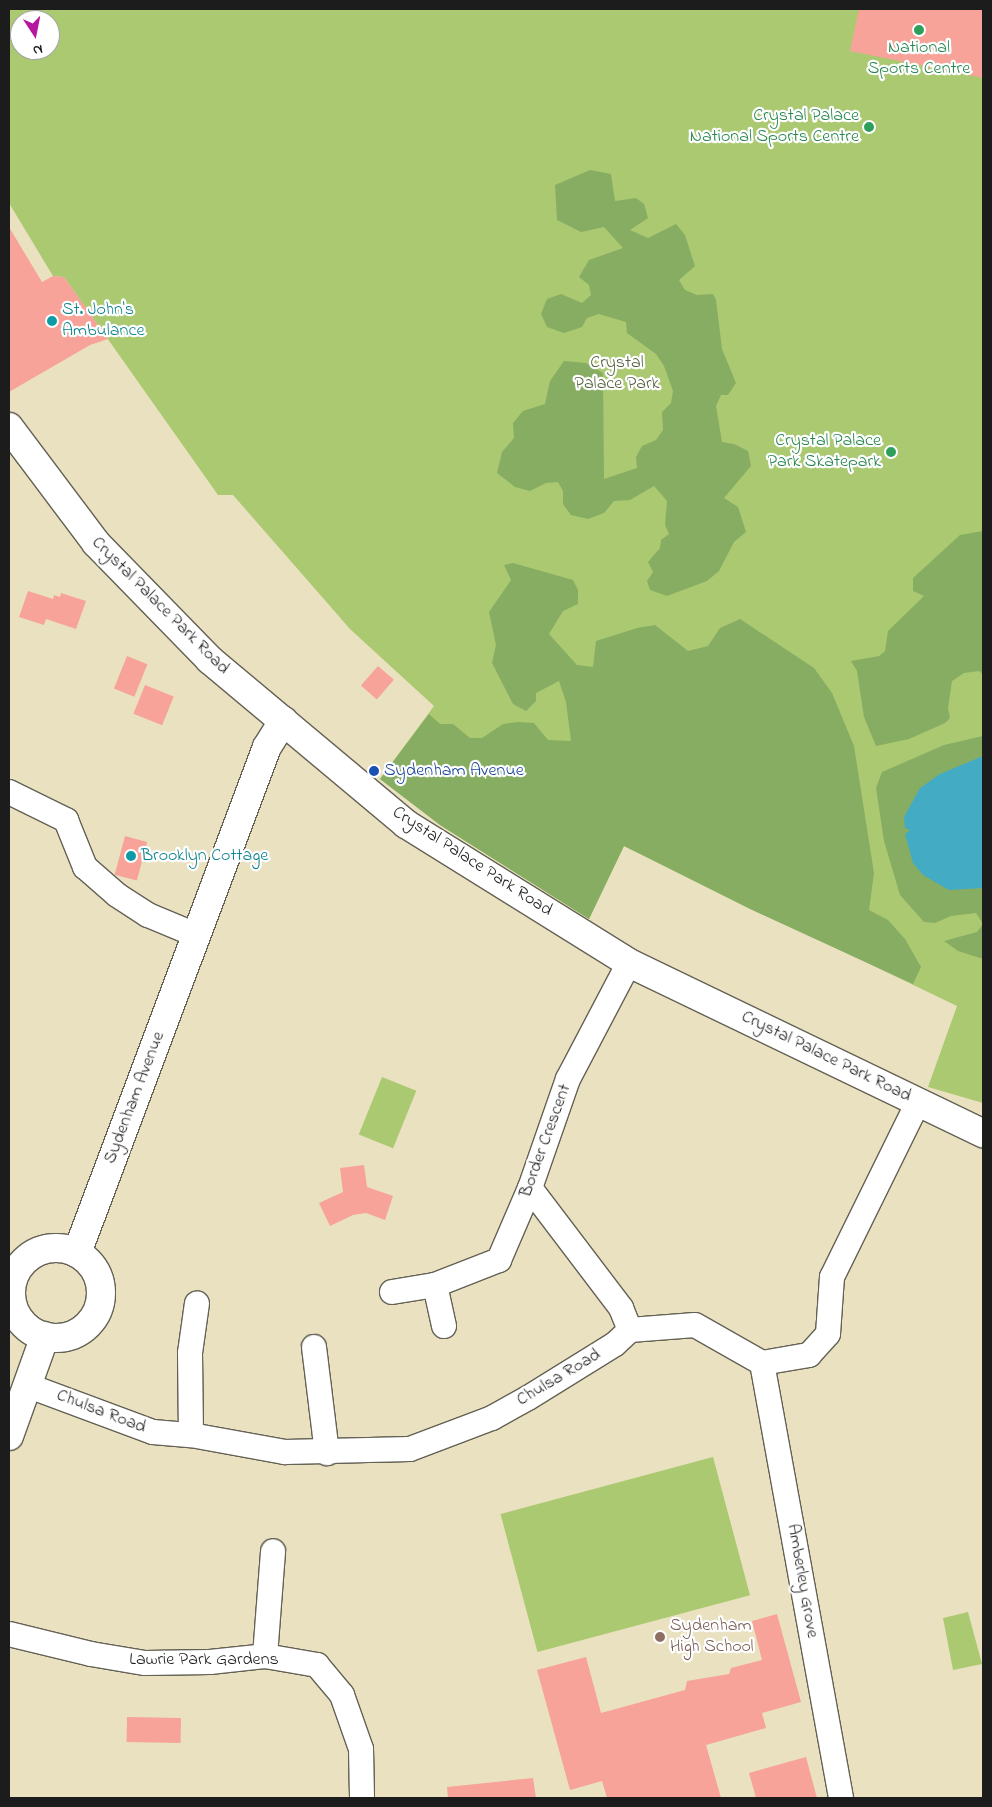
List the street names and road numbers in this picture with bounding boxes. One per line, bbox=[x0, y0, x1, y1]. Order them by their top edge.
street label: Crystal Palace Park Road bbox=[86, 532, 234, 680]
street label: Crystal Palace Park Road bbox=[388, 802, 556, 922]
street label: Crystal Palace Park Road bbox=[737, 1006, 915, 1108]
street label: Sydenham Avenue bbox=[100, 1029, 170, 1167]
street label: Border Crescent bbox=[516, 1081, 576, 1201]
street label: Chulsa Road bbox=[513, 1344, 605, 1412]
street label: Chulsa Road bbox=[53, 1385, 149, 1439]
street label: Amberley Grove bbox=[781, 1522, 823, 1640]
street label: Lawrie Park Gardens bbox=[129, 1649, 279, 1671]

